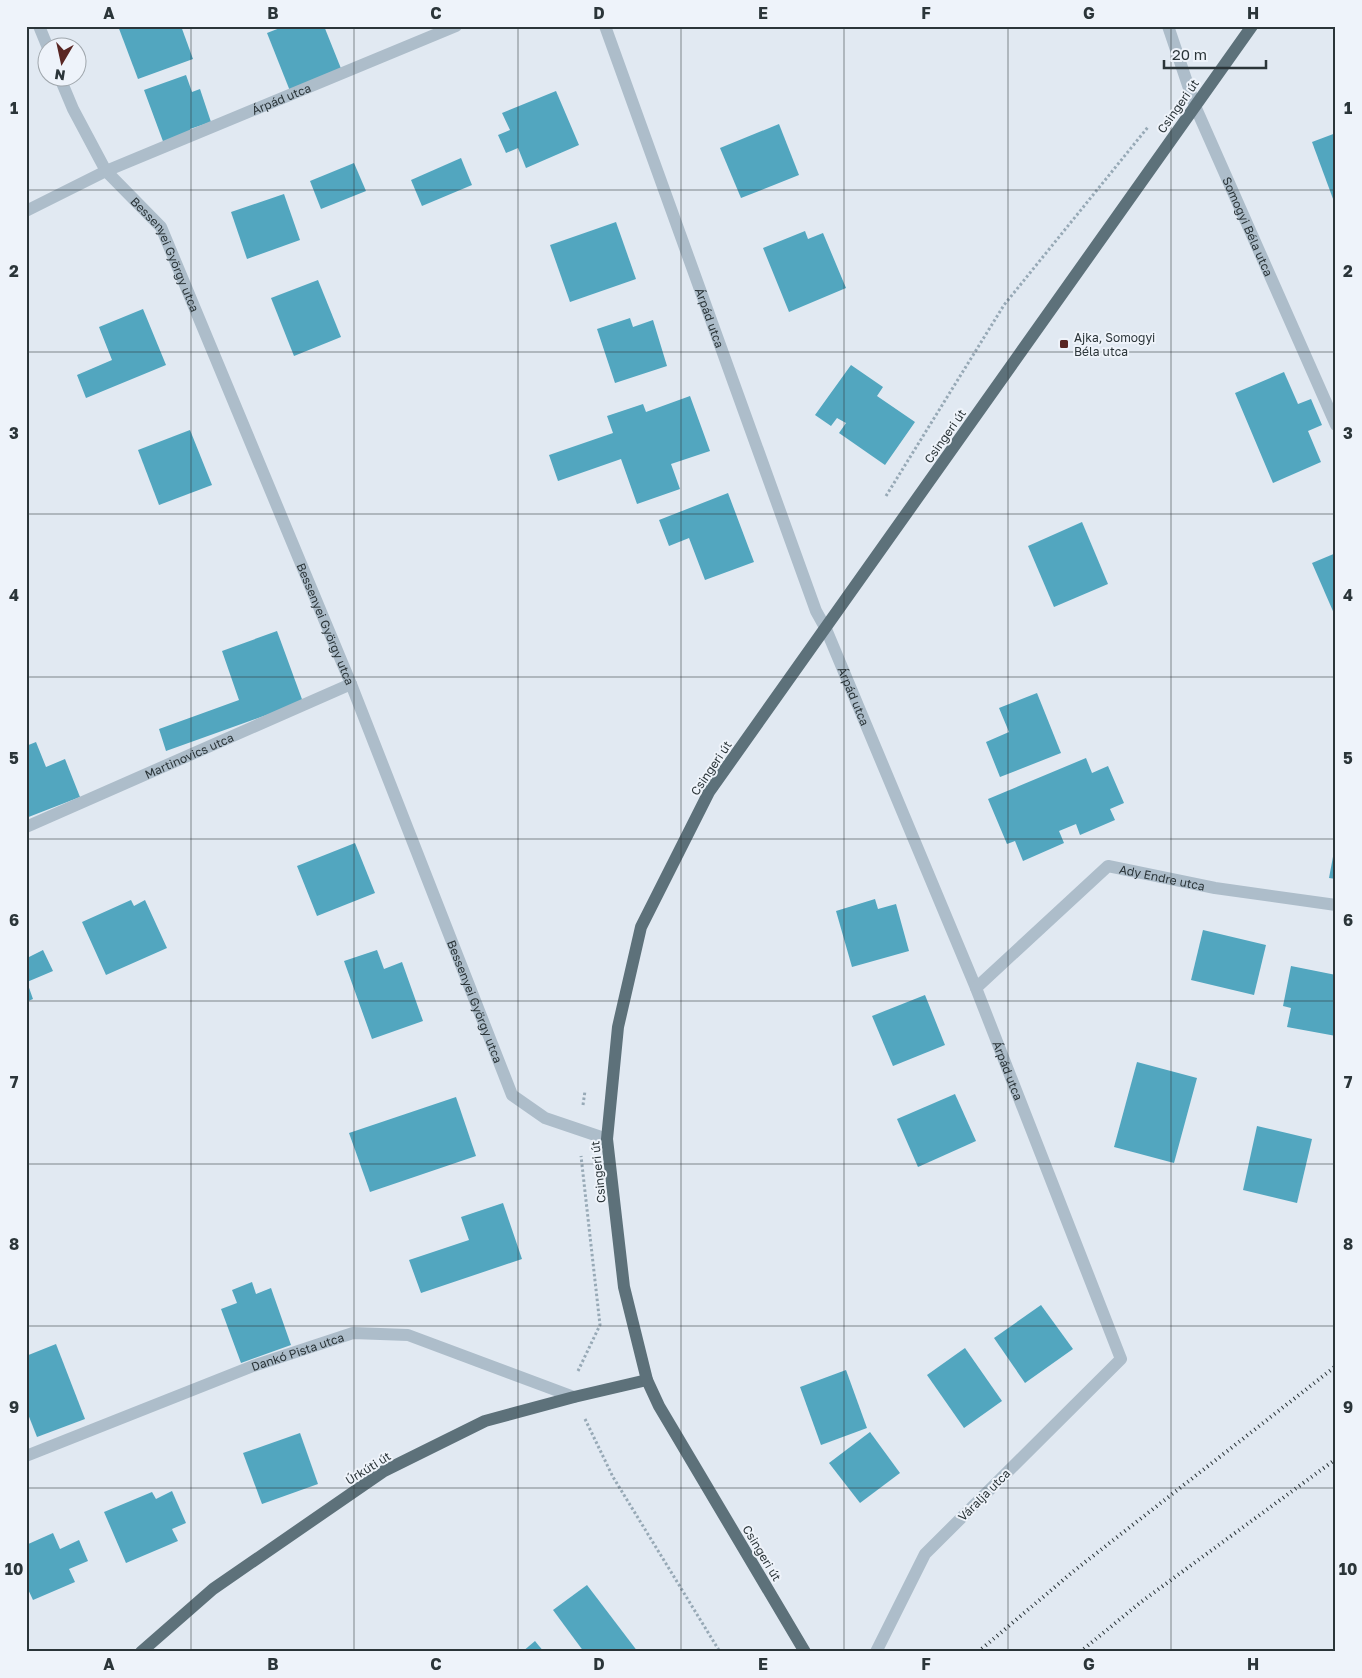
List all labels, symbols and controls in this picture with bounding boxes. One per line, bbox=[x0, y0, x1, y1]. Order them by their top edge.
text: A bbox=[103, 3, 115, 23]
text: B bbox=[267, 3, 279, 23]
text: C bbox=[430, 3, 442, 23]
text: D bbox=[593, 3, 605, 23]
text: E bbox=[758, 3, 768, 23]
text: F bbox=[921, 3, 931, 23]
text: G bbox=[1083, 3, 1095, 23]
text: H bbox=[1247, 3, 1259, 23]
north arrow bbox=[38, 38, 88, 88]
scale bar bbox=[1164, 38, 1267, 70]
text: 20 m bbox=[1172, 45, 1207, 63]
text: N bbox=[53, 66, 66, 85]
street label: Csingeri út bbox=[1154, 76, 1202, 136]
street label: Árpád utca bbox=[249, 80, 313, 117]
text: 1 bbox=[10, 98, 18, 118]
text: 1 bbox=[1344, 98, 1352, 118]
street label: Somogyi Béla utca bbox=[1220, 174, 1277, 278]
street label: Bessenyei György utca bbox=[128, 193, 203, 314]
text: 2 bbox=[9, 261, 19, 281]
text: 2 bbox=[1343, 261, 1353, 281]
street label: Árpád utca bbox=[692, 286, 728, 350]
place label: Ajka, Somogyi Béla utca bbox=[1074, 330, 1155, 359]
marker: Ajka, Somogyi Béla utca bbox=[1058, 338, 1070, 350]
street label: Csingeri út bbox=[921, 406, 969, 466]
text: 3 bbox=[9, 423, 19, 443]
text: 3 bbox=[1343, 423, 1353, 443]
street label: Bessenyei György utca bbox=[294, 560, 358, 687]
text: 4 bbox=[9, 585, 19, 605]
text: 4 bbox=[1343, 585, 1353, 605]
street label: Árpád utca bbox=[835, 664, 873, 728]
street label: Martinovics utca bbox=[142, 729, 236, 781]
street label: Csingeri út bbox=[687, 738, 735, 798]
text: 5 bbox=[9, 748, 19, 768]
text: 5 bbox=[1343, 748, 1353, 768]
street label: Ady Endre utca bbox=[1118, 861, 1206, 893]
text: 6 bbox=[9, 910, 19, 930]
text: 6 bbox=[1343, 910, 1353, 930]
street label: Bessenyei György utca bbox=[444, 938, 506, 1065]
street label: Árpád utca bbox=[990, 1038, 1027, 1102]
text: 7 bbox=[10, 1072, 19, 1092]
text: 7 bbox=[1344, 1072, 1353, 1092]
street label: Csingeri út bbox=[587, 1140, 609, 1204]
text: 8 bbox=[9, 1234, 19, 1254]
text: 8 bbox=[1343, 1234, 1353, 1254]
street label: Dankó Pista utca bbox=[249, 1329, 346, 1374]
text: 9 bbox=[9, 1397, 19, 1417]
text: 9 bbox=[1343, 1397, 1353, 1417]
street label: Úrkúti út bbox=[343, 1448, 394, 1488]
street label: Váralja utca bbox=[955, 1466, 1013, 1524]
street label: Csingeri út bbox=[739, 1522, 785, 1584]
text: 10 bbox=[5, 1559, 23, 1579]
text: 10 bbox=[1339, 1559, 1357, 1579]
text: A bbox=[103, 1654, 115, 1674]
text: B bbox=[267, 1654, 279, 1674]
text: C bbox=[430, 1654, 442, 1674]
text: D bbox=[593, 1654, 605, 1674]
text: E bbox=[758, 1654, 768, 1674]
text: F bbox=[921, 1654, 931, 1674]
text: G bbox=[1083, 1654, 1095, 1674]
text: H bbox=[1247, 1654, 1259, 1674]

